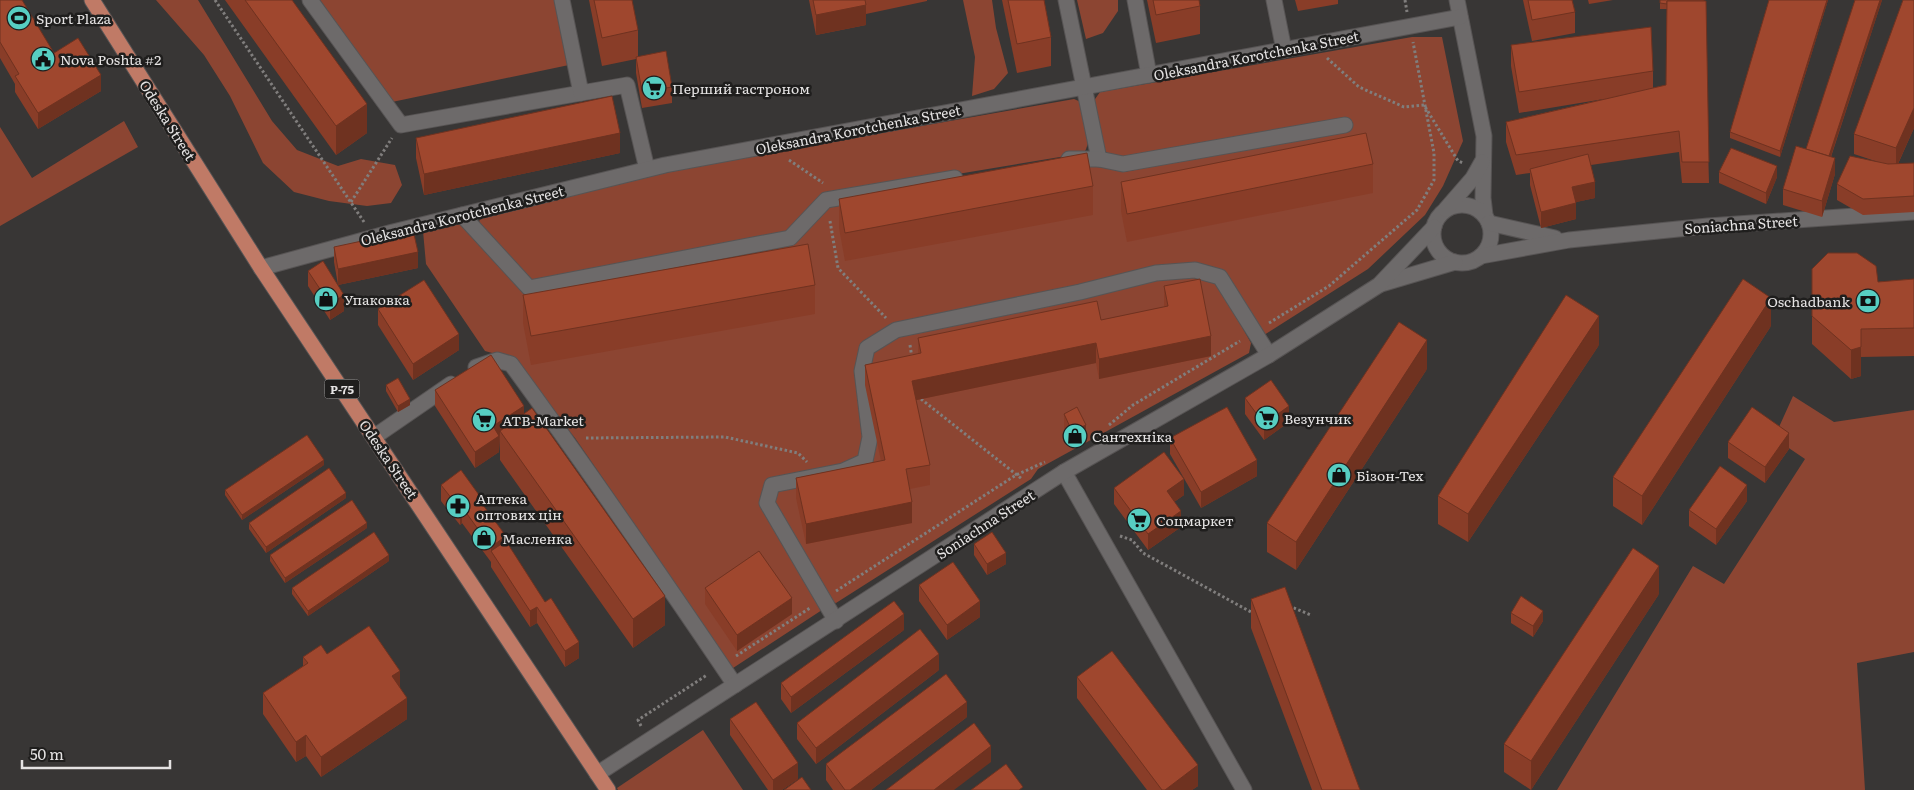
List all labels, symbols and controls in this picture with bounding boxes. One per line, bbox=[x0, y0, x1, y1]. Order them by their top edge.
sports icon: Sport Plaza bbox=[6, 5, 32, 31]
place label: Sport Plaza bbox=[36, 8, 112, 28]
street label: Oleksandra Korotchenka Street bbox=[1152, 25, 1361, 85]
public building icon: Nova Poshta #2 bbox=[30, 46, 56, 72]
place label: Nova Poshta #2 bbox=[60, 49, 161, 69]
supermarket icon: Перший гастроном bbox=[641, 75, 667, 101]
street label: Odeska Street bbox=[135, 76, 201, 164]
place label: Перший гастроном bbox=[672, 78, 810, 98]
street label: Oleksandra Korotchenka Street bbox=[754, 99, 963, 159]
street label: Oleksandra Korotchenka Street bbox=[358, 180, 566, 250]
street label: Soniachna Street bbox=[1684, 210, 1799, 238]
shop icon: Упаковка bbox=[313, 286, 339, 312]
bank icon: Oschadbank bbox=[1855, 288, 1881, 314]
place label: Упаковка bbox=[344, 289, 410, 309]
place label: Oschadbank bbox=[1767, 291, 1850, 311]
road number: Р-75 bbox=[324, 379, 360, 398]
supermarket icon: Везунчик bbox=[1254, 405, 1280, 431]
supermarket icon: ATB-Market bbox=[471, 407, 497, 433]
place label: Везунчик bbox=[1284, 408, 1352, 428]
place label: ATB-Market bbox=[502, 410, 584, 430]
street label: Odeska Street bbox=[355, 416, 423, 503]
shop icon: Сантехніка bbox=[1062, 423, 1088, 449]
place label: Сантехніка bbox=[1092, 426, 1173, 446]
shop icon: Бізон-Тех bbox=[1326, 462, 1352, 488]
place label: Бізон-Тех bbox=[1356, 465, 1424, 485]
street label: Soniachna Street bbox=[932, 485, 1038, 563]
place label: Аптека оптових цін bbox=[476, 488, 562, 524]
pharmacy icon: Аптека оптових цін bbox=[445, 493, 471, 519]
supermarket icon: Соцмаркет bbox=[1126, 507, 1152, 533]
place label: Соцмаркет bbox=[1156, 510, 1234, 530]
shop icon: Масленка bbox=[471, 525, 497, 551]
place label: Масленка bbox=[502, 528, 572, 548]
scale bar bbox=[22, 738, 170, 770]
text: 50 m bbox=[30, 742, 64, 765]

